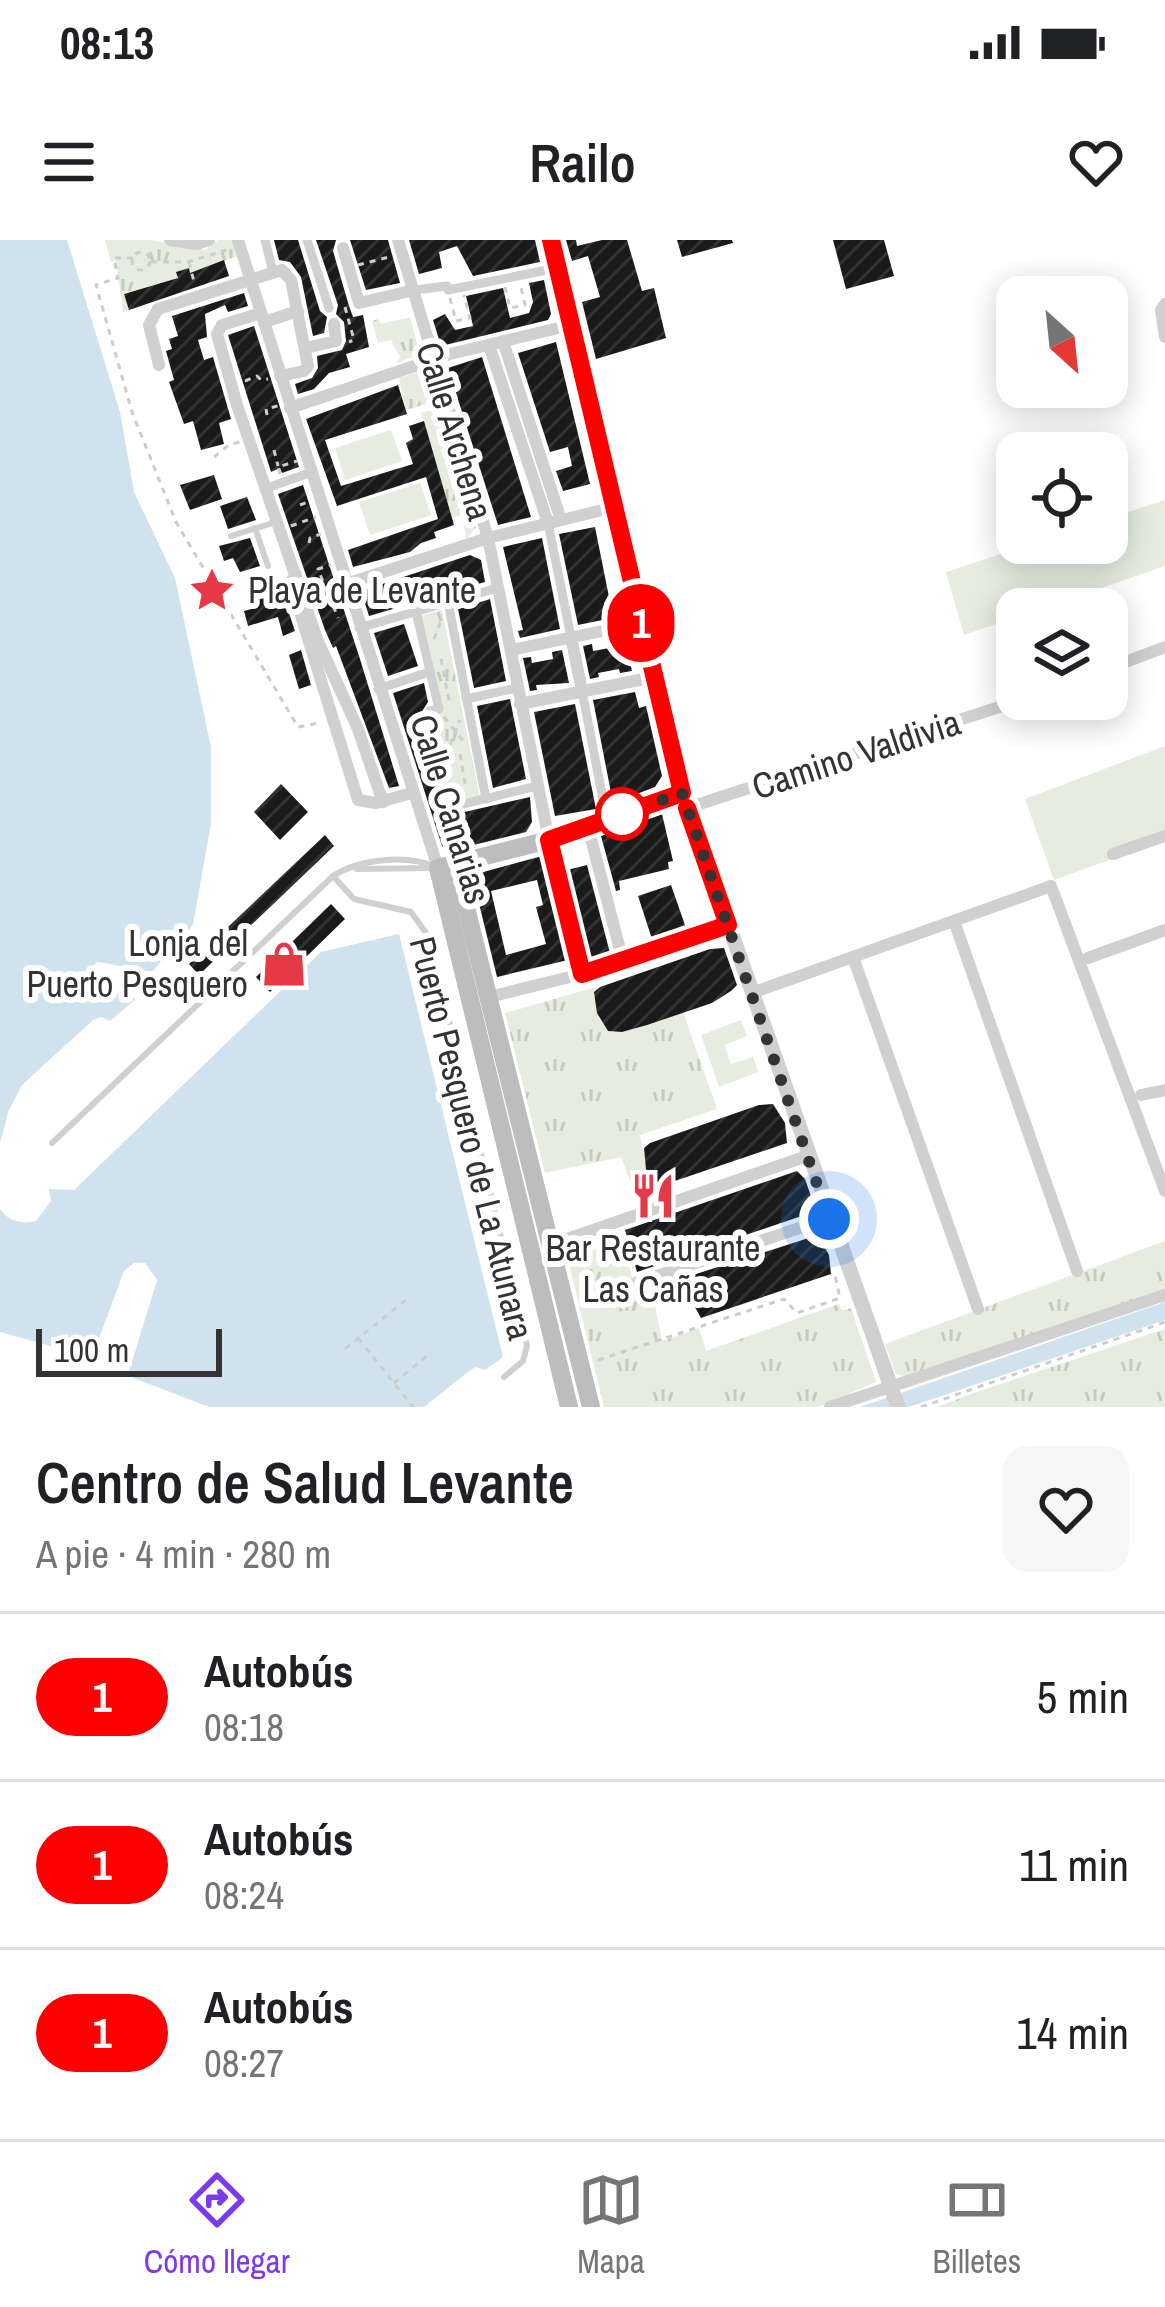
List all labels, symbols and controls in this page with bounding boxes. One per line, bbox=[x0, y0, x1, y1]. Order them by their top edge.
text: 08:13 bbox=[60, 12, 154, 73]
text: Railo bbox=[529, 126, 636, 199]
icon: menu bbox=[36, 129, 102, 195]
icon: heart bbox=[1063, 129, 1129, 195]
north arrow bbox=[996, 276, 1128, 408]
map controls bbox=[996, 276, 1128, 720]
street label: Calle Archena bbox=[405, 336, 505, 526]
button: locate bbox=[996, 432, 1128, 564]
place icon: Playa de Levante bbox=[187, 565, 237, 615]
place label: Playa de Levante bbox=[248, 566, 476, 614]
line badge: 1 bbox=[602, 584, 680, 662]
button: layers bbox=[996, 588, 1128, 720]
text: 1 bbox=[631, 595, 651, 651]
street label: Camino Valdivia bbox=[746, 698, 966, 810]
street label: Calle Canarias bbox=[400, 709, 502, 909]
unlabelled marker bbox=[597, 789, 647, 839]
place label: Lonja del Puerto Pesquero bbox=[26, 919, 248, 1008]
street label: Puerto Pesquero de La Atunara bbox=[399, 932, 545, 1344]
shop icon: Lonja del Puerto Pesquero bbox=[259, 939, 309, 989]
restaurant icon: Bar Restaurante Las Cañas bbox=[628, 1171, 678, 1221]
your location bbox=[799, 1189, 859, 1249]
place label: Bar Restaurante Las Cañas bbox=[546, 1224, 760, 1313]
scale bar bbox=[36, 1323, 222, 1376]
text: 100 m bbox=[54, 1328, 129, 1372]
text: Centro de Salud Levante bbox=[36, 1444, 574, 1521]
button: heart bbox=[1003, 1446, 1129, 1572]
text: A pie · 4 min · 280 m bbox=[36, 1528, 331, 1580]
text: Autobús bbox=[204, 1640, 354, 1701]
text: 5 min bbox=[1037, 1666, 1129, 1727]
text: 1 bbox=[92, 1669, 112, 1725]
text: 08:18 bbox=[204, 1701, 284, 1753]
text: Autobús bbox=[204, 1808, 354, 1869]
text: 11 min bbox=[1019, 1834, 1129, 1895]
text: 1 bbox=[92, 1837, 112, 1893]
text: 08:24 bbox=[204, 1869, 284, 1921]
text: Autobús bbox=[204, 1976, 354, 2037]
text: 14 min bbox=[1016, 2002, 1129, 2063]
text: 1 bbox=[92, 2005, 112, 2061]
text: 08:27 bbox=[204, 2037, 284, 2089]
tab: Cómo llegar bbox=[144, 2167, 290, 2283]
tab: Mapa bbox=[577, 2167, 645, 2283]
tab: Billetes bbox=[932, 2167, 1021, 2283]

